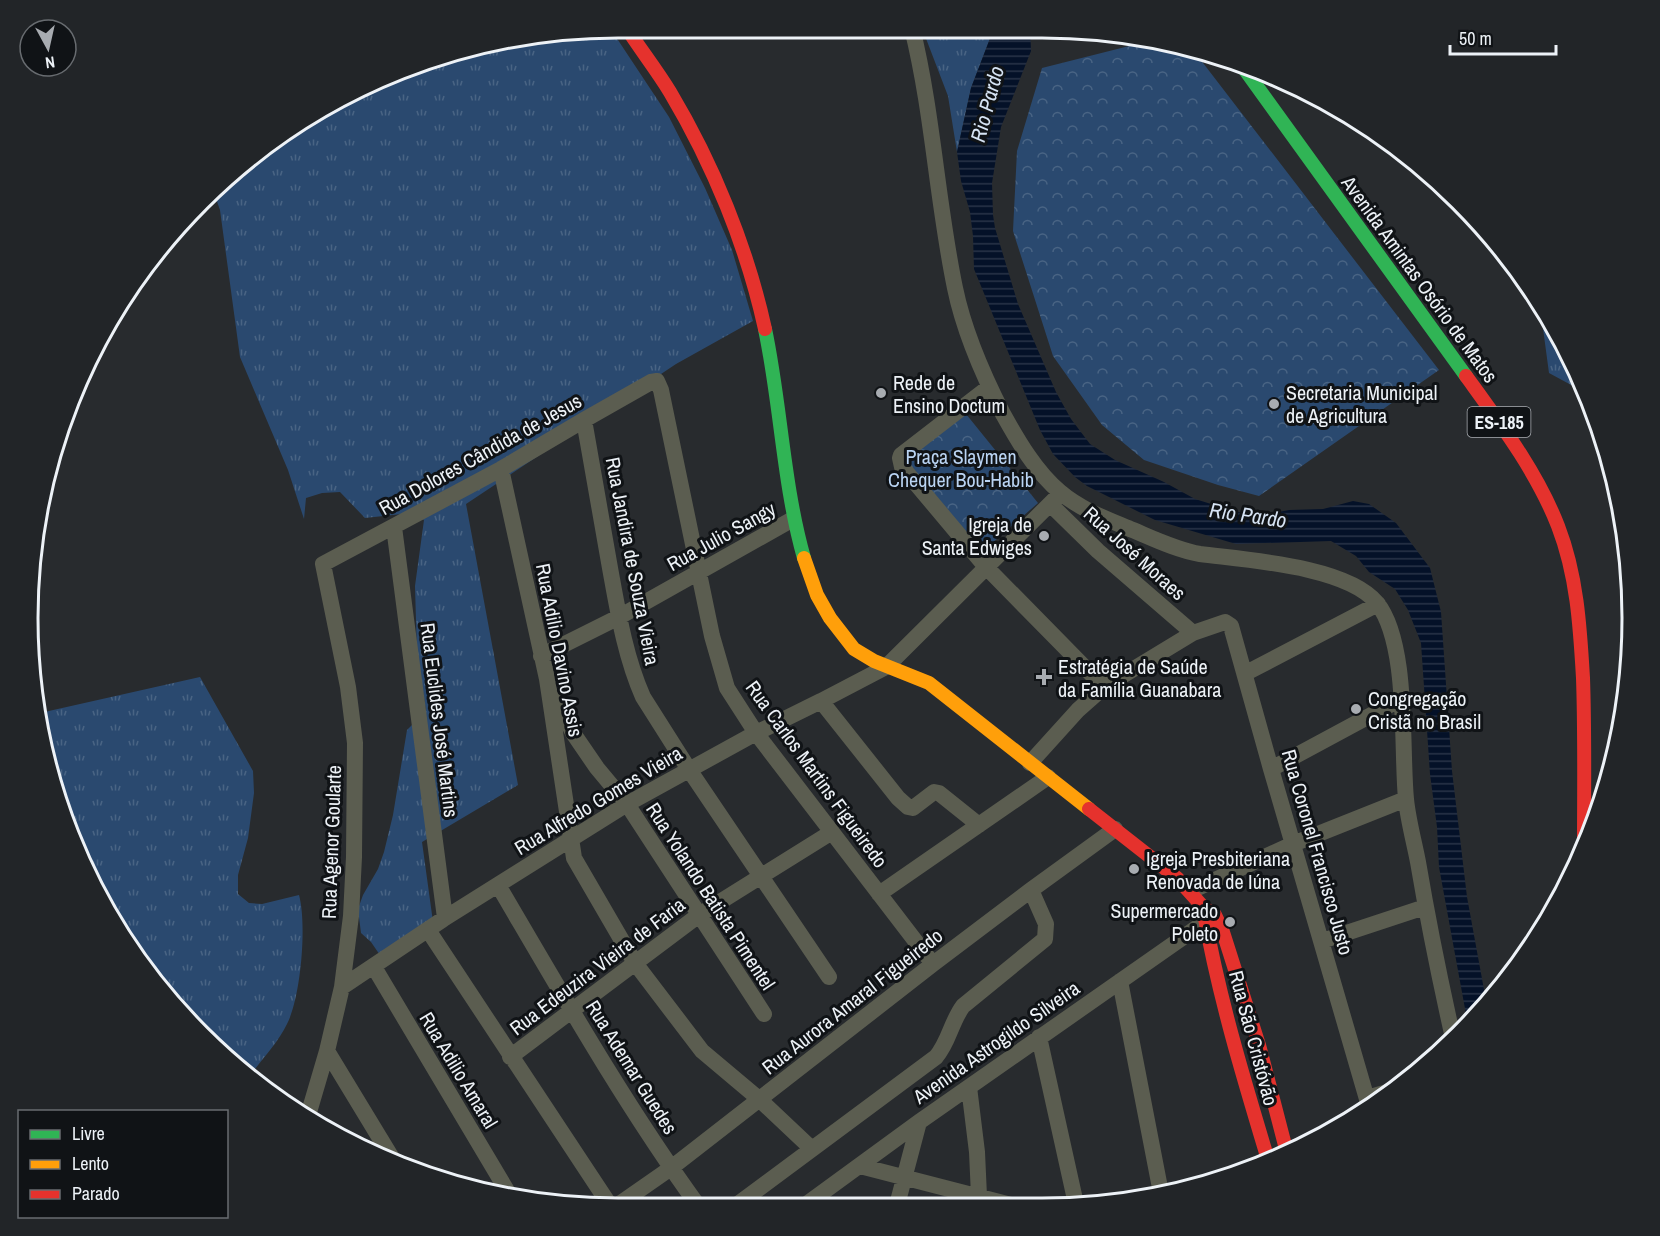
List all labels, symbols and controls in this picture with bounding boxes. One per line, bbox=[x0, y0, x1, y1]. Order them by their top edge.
north arrow bbox=[18, 18, 78, 78]
scale bar bbox=[1450, 18, 1556, 56]
text: 50 m bbox=[1459, 26, 1492, 51]
text: N bbox=[44, 51, 56, 74]
water label: Rio Pardo bbox=[963, 63, 1011, 145]
street label: Avenida Amintas Osório de Matos bbox=[1335, 169, 1504, 388]
place label: Rede de Ensino Doctum bbox=[893, 369, 1005, 419]
place label: Secretaria Municipal de Agricultura bbox=[1286, 379, 1437, 429]
marker: Rede de Ensino Doctum bbox=[874, 386, 888, 400]
street label: Rua Dolores Cândida de Jesus bbox=[374, 387, 586, 521]
marker: Secretaria Municipal de Agricultura bbox=[1267, 397, 1281, 411]
road number: ES-185 bbox=[1468, 407, 1530, 437]
park label: Praça Slaymen Chequer Bou-Habib bbox=[888, 443, 1034, 493]
street label: Rua Jandira de Souza Vieira bbox=[600, 455, 666, 667]
street label: Rua Julio Sangy bbox=[662, 495, 781, 577]
water label: Rio Pardo bbox=[1208, 495, 1288, 535]
street label: Rua José Moraes bbox=[1078, 500, 1192, 606]
place label: Igreja de Santa Edwiges bbox=[922, 511, 1032, 561]
marker: Igreja de Santa Edwiges bbox=[1037, 529, 1051, 543]
street label: Rua Adilio Davino Assis bbox=[530, 561, 590, 739]
street label: Rua Euclides José Martins bbox=[415, 621, 465, 819]
place label: Estratégia de Saúde da Família Guanabara bbox=[1058, 653, 1221, 703]
marker: Estratégia de Saúde da Família Guanabara bbox=[1035, 668, 1053, 686]
street label: Rua Carlos Martins Figueiredo bbox=[740, 675, 894, 873]
place label: Congregação Cristã no Brasil bbox=[1368, 685, 1481, 735]
marker: Congregação Cristã no Brasil bbox=[1349, 702, 1363, 716]
street label: Rua Alfredo Gomes Vieira bbox=[509, 739, 687, 861]
street label: Rua Coronel Francisco Justo bbox=[1276, 746, 1360, 958]
street label: Rua Agenor Goularte bbox=[315, 765, 347, 919]
street label: Rua Yolando Batista Pimentel bbox=[640, 797, 782, 995]
place label: Igreja Presbiteriana Renovada de Iúna bbox=[1146, 845, 1290, 895]
marker: Igreja Presbiteriana Renovada de Iúna bbox=[1127, 862, 1141, 876]
street label: Rua Edeuzira Vieira de Faria bbox=[504, 891, 690, 1041]
place label: Supermercado Poleto bbox=[1110, 897, 1218, 947]
marker: Supermercado Poleto bbox=[1223, 915, 1237, 929]
street label: Rua Aurora Amaral Figueiredo bbox=[756, 922, 948, 1080]
street label: Rua São Cristóvão bbox=[1223, 968, 1285, 1108]
street label: Avenida Astrogildo Silveira bbox=[907, 974, 1085, 1110]
street label: Rua Ademar Guedes bbox=[580, 995, 684, 1139]
street label: Rua Adilio Amaral bbox=[414, 1007, 504, 1133]
legend bbox=[18, 1110, 228, 1218]
text: Livre bbox=[72, 1121, 105, 1146]
text: Lento bbox=[72, 1151, 109, 1176]
text: Parado bbox=[72, 1181, 120, 1206]

